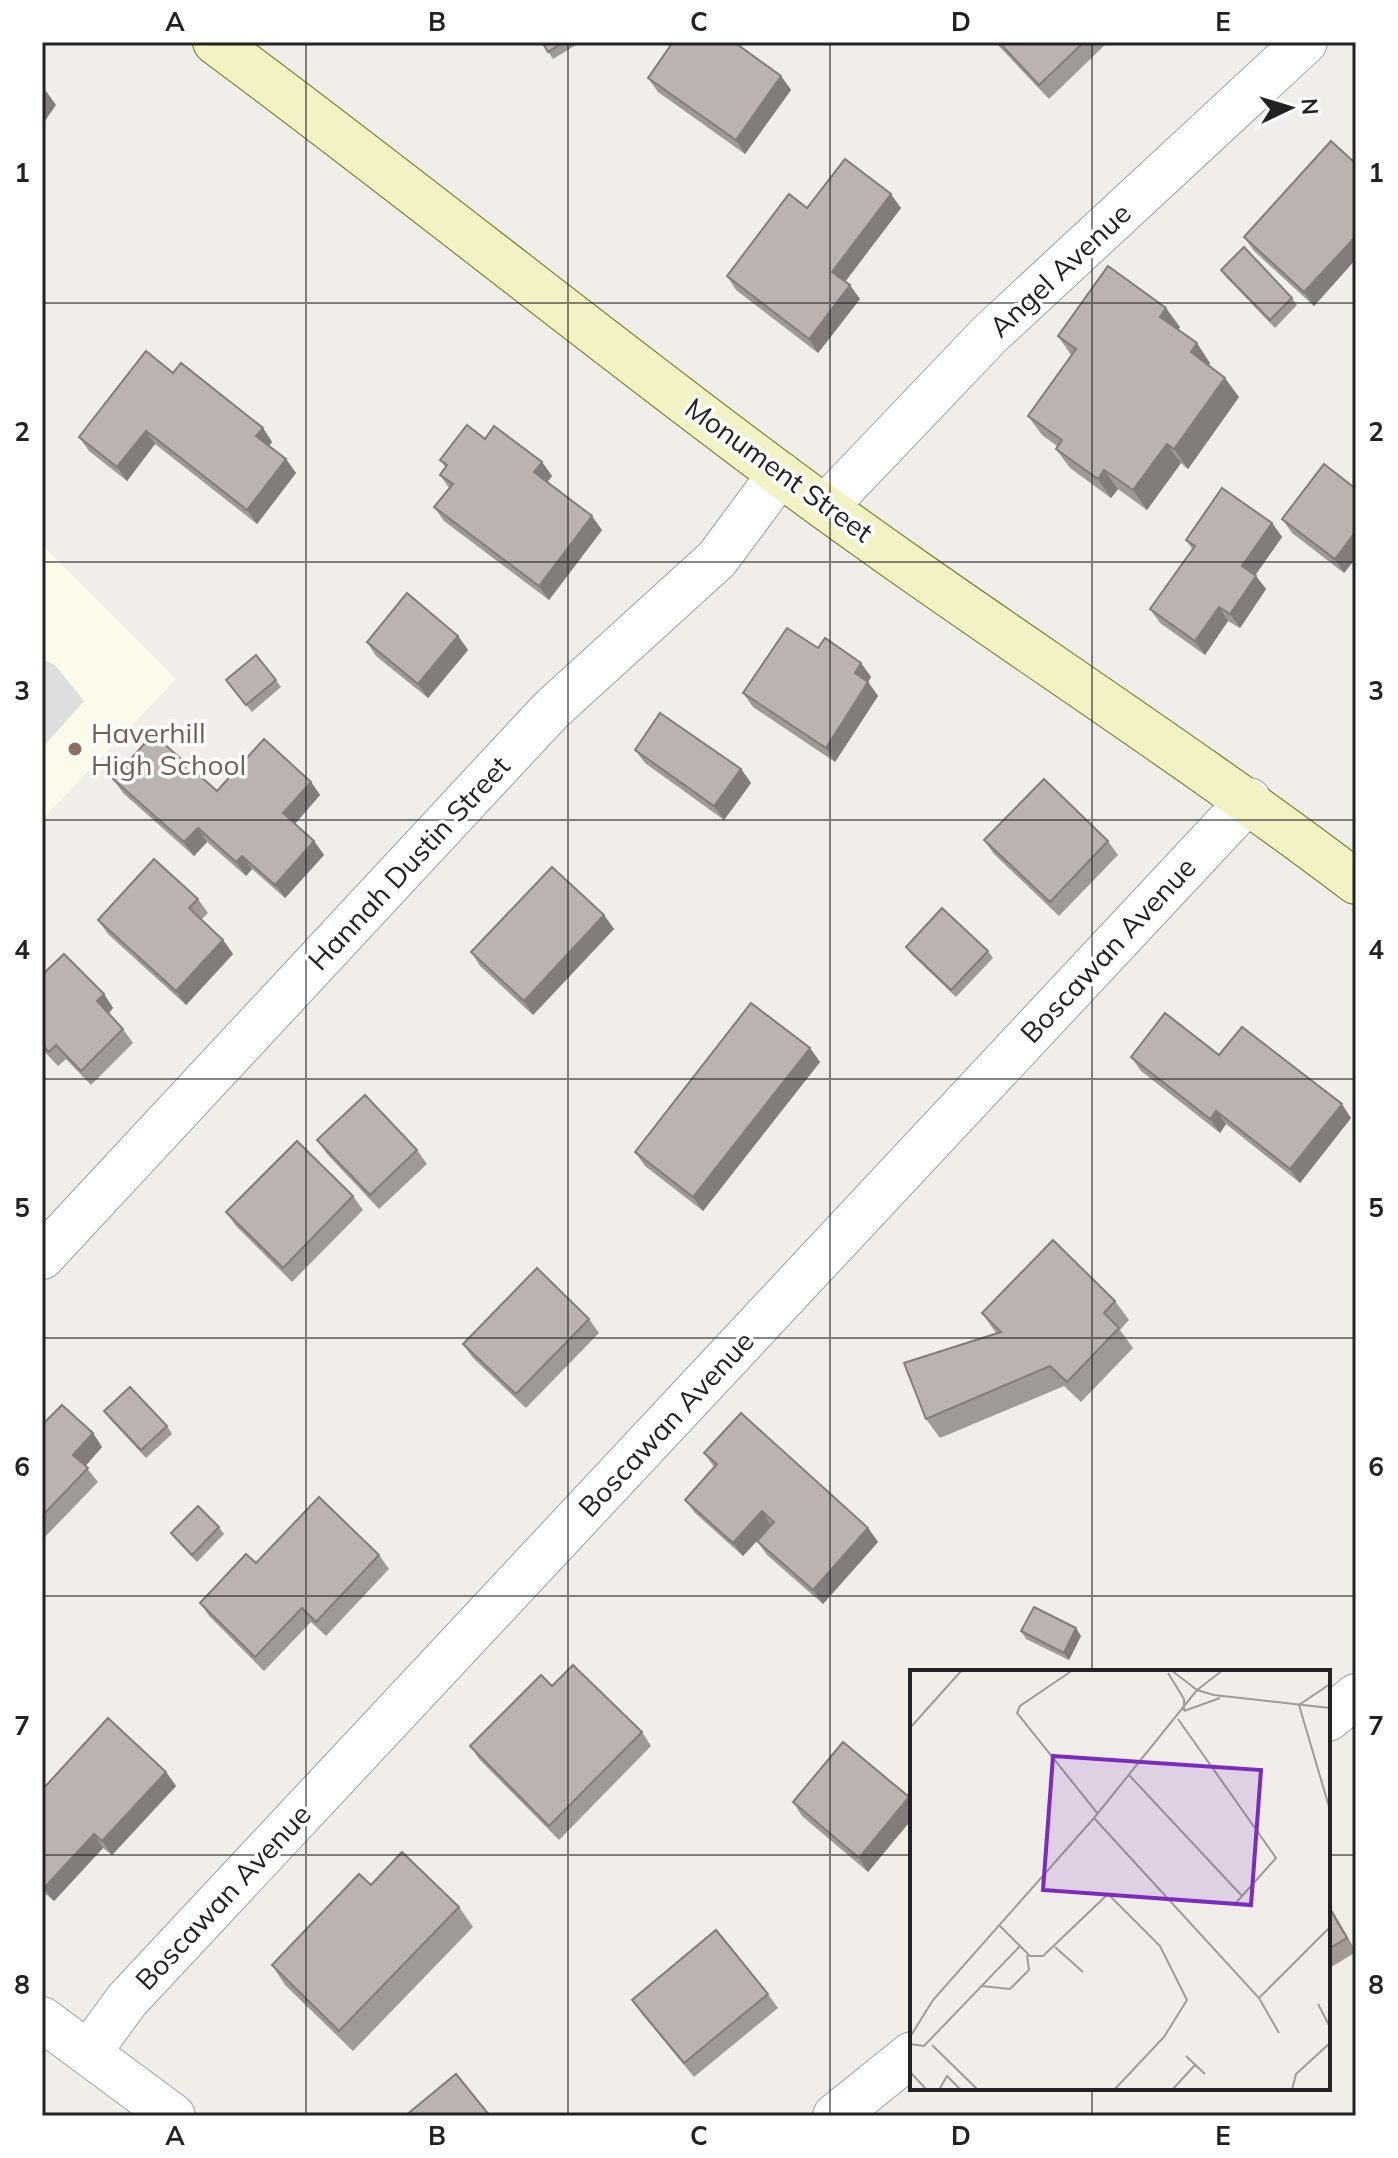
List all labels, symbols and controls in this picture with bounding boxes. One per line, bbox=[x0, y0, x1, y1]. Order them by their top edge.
text: A bbox=[165, 5, 185, 38]
text: B bbox=[428, 5, 446, 38]
text: C bbox=[690, 5, 708, 38]
text: D bbox=[951, 5, 971, 38]
text: E bbox=[1215, 5, 1231, 38]
north arrow bbox=[1250, 68, 1330, 148]
text: N bbox=[1295, 97, 1324, 116]
text: 1 bbox=[14, 156, 30, 189]
text: 1 bbox=[1368, 156, 1384, 189]
street label: Angel Avenue bbox=[982, 195, 1138, 344]
street label: Monument Street bbox=[679, 390, 880, 550]
text: 2 bbox=[14, 415, 30, 448]
text: 2 bbox=[1368, 415, 1384, 448]
text: 3 bbox=[14, 674, 30, 707]
text: 3 bbox=[1368, 674, 1384, 707]
place label: Haverhill High School bbox=[91, 715, 246, 782]
marker: Haverhill High School bbox=[66, 740, 84, 758]
street label: Hannah Dustin Street bbox=[300, 748, 517, 977]
street label: Boscawan Avenue bbox=[1013, 849, 1203, 1050]
text: 4 bbox=[14, 933, 30, 966]
text: 4 bbox=[1368, 933, 1384, 966]
text: 5 bbox=[14, 1191, 30, 1224]
text: 5 bbox=[1368, 1191, 1384, 1224]
street label: Boscawan Avenue bbox=[571, 1323, 761, 1524]
text: 6 bbox=[14, 1450, 30, 1483]
text: 6 bbox=[1368, 1450, 1384, 1483]
inset map bbox=[910, 1670, 1330, 2090]
text: 7 bbox=[14, 1709, 30, 1742]
text: 7 bbox=[1368, 1709, 1384, 1742]
street label: Boscawan Avenue bbox=[128, 1796, 318, 1997]
text: 8 bbox=[14, 1968, 30, 2001]
text: 8 bbox=[1368, 1968, 1384, 2001]
text: A bbox=[165, 2119, 185, 2152]
text: B bbox=[428, 2119, 446, 2152]
text: C bbox=[690, 2119, 708, 2152]
text: D bbox=[951, 2119, 971, 2152]
text: E bbox=[1215, 2119, 1231, 2152]

